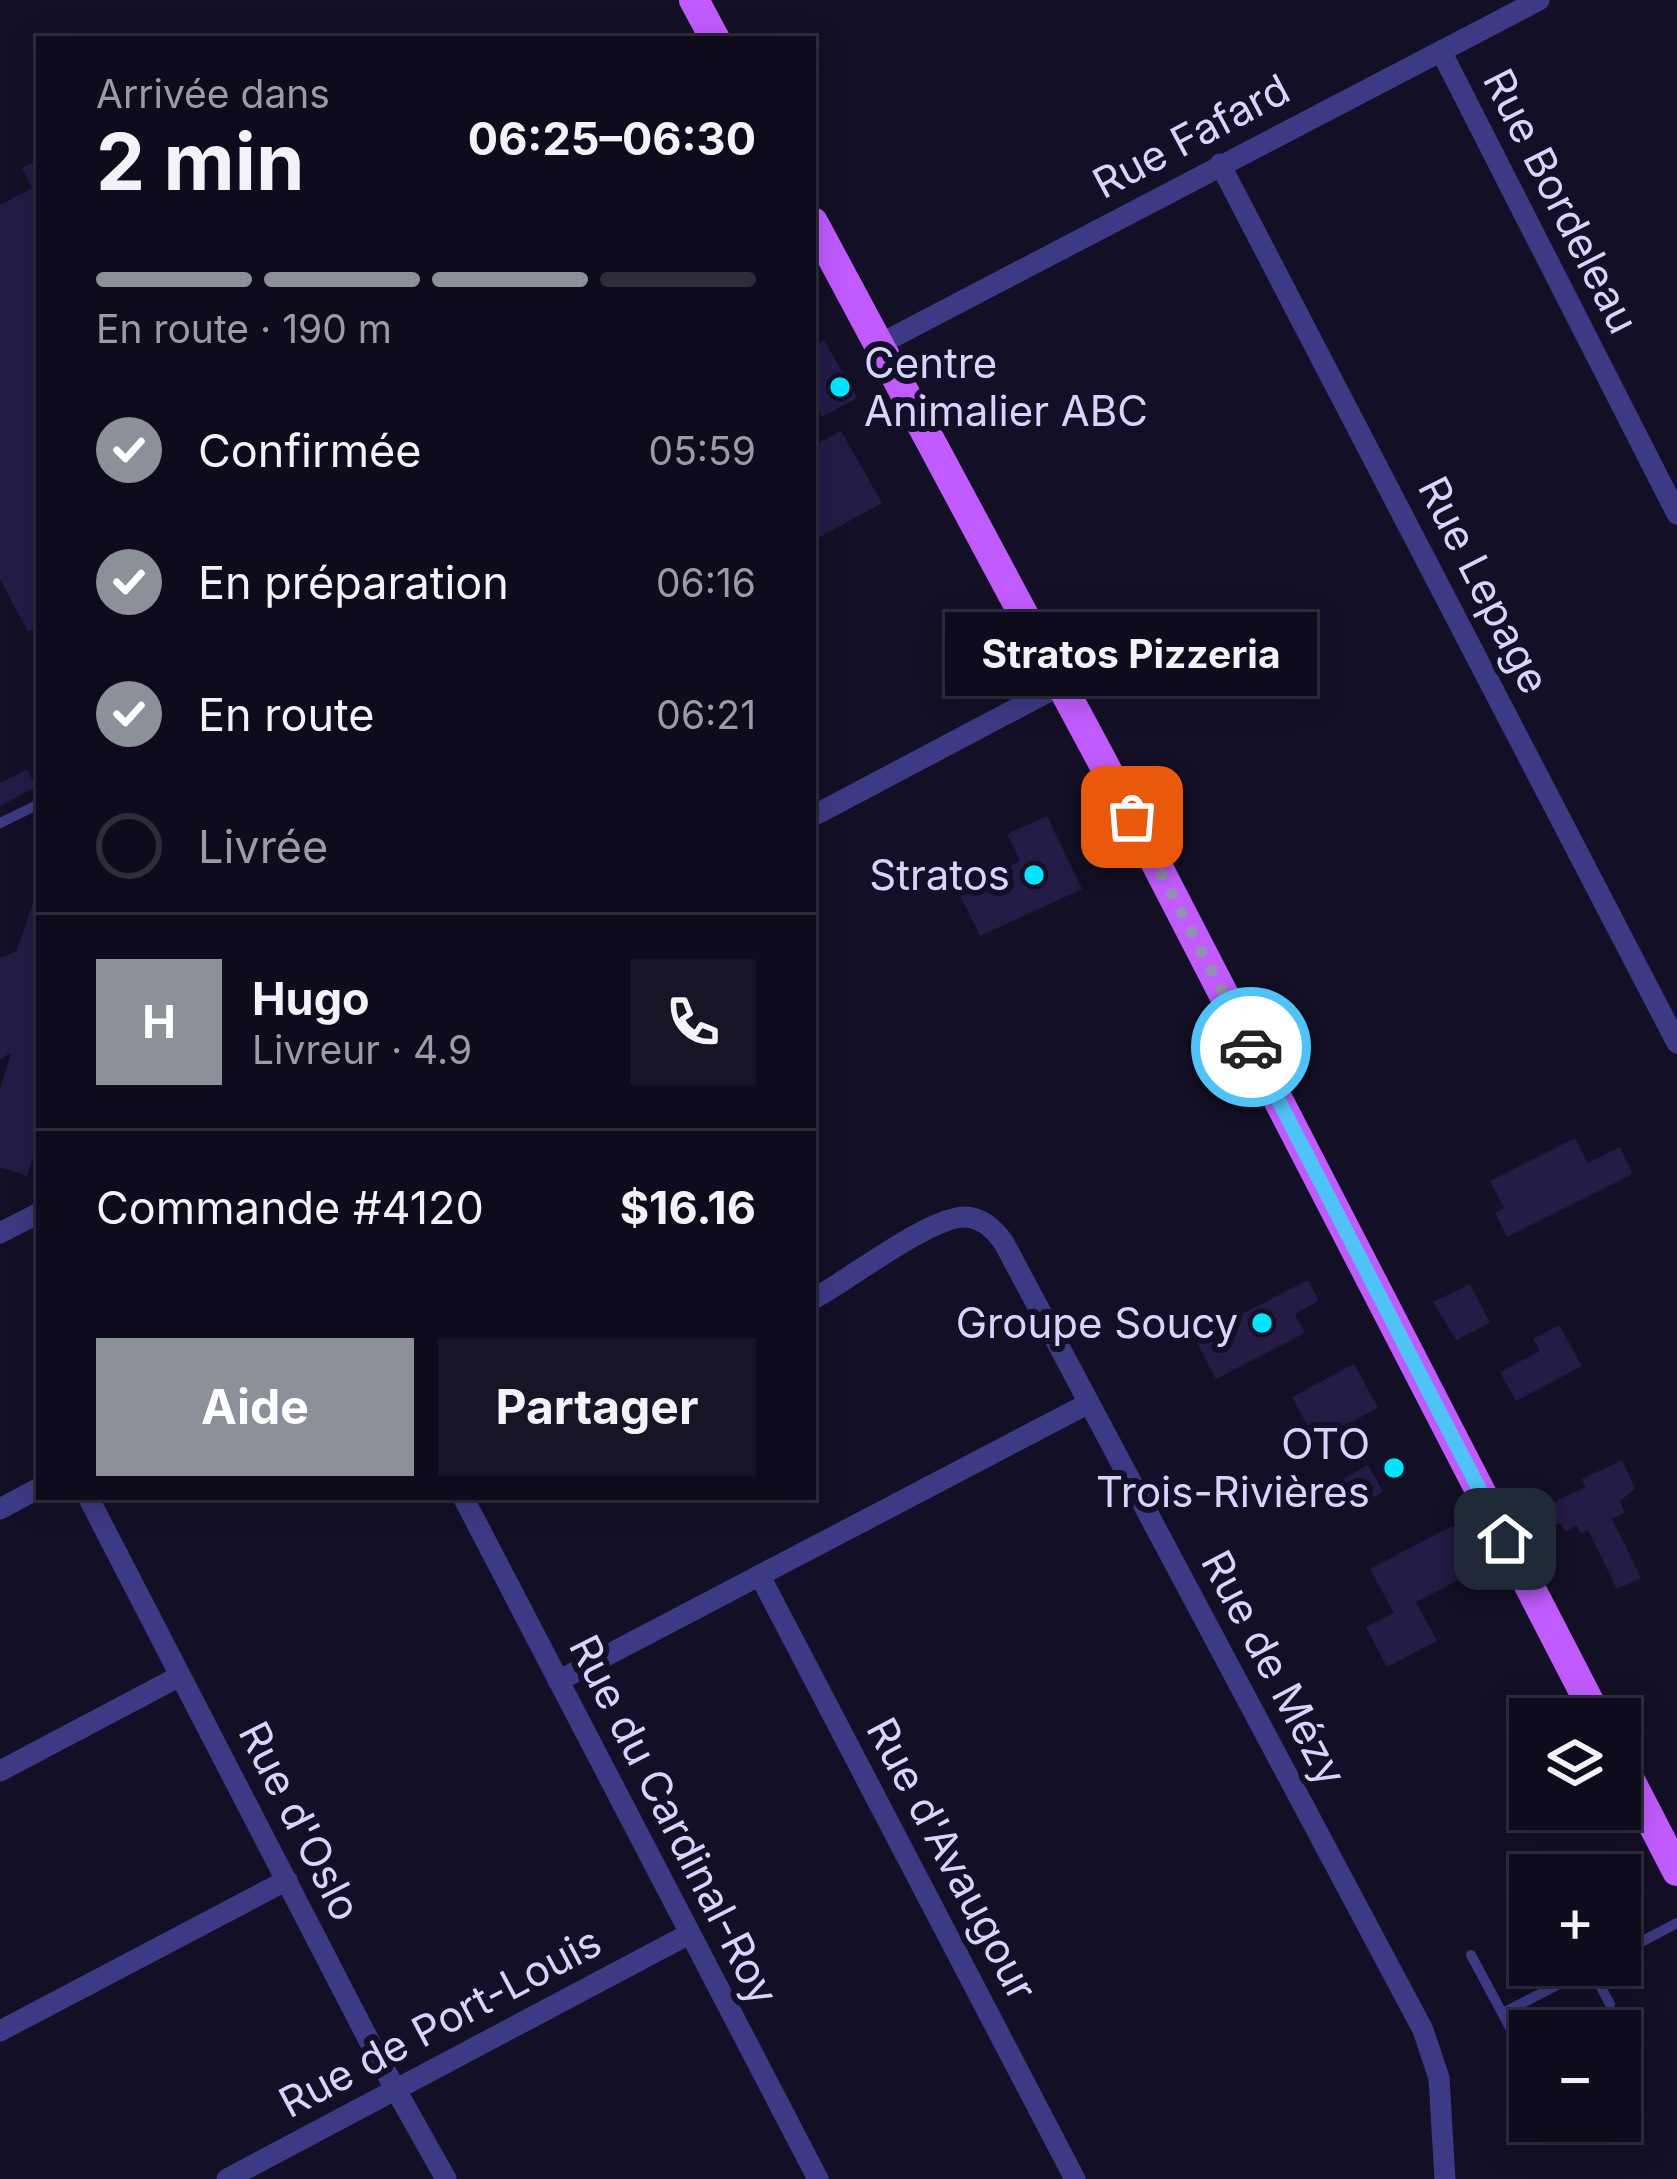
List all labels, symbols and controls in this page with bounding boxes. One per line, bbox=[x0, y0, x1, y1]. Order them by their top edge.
street label: Rue Bordeleau bbox=[1473, 60, 1650, 341]
street label: Rue Fafard bbox=[1084, 63, 1298, 209]
text: Arrivée dans bbox=[96, 70, 330, 117]
text: 06:25–06:30 bbox=[468, 111, 756, 166]
text: 2 min bbox=[96, 114, 304, 209]
text: En route · 190 m bbox=[96, 305, 392, 352]
place label: Centre Animalier ABC bbox=[864, 337, 1148, 436]
marker: Centre Animalier ABC bbox=[827, 374, 853, 400]
icon: check bbox=[96, 417, 162, 483]
text: Confirmée bbox=[198, 423, 422, 478]
text: 05:59 bbox=[649, 427, 756, 474]
street label: Rue Lepage bbox=[1408, 468, 1561, 702]
icon: check bbox=[96, 549, 162, 615]
text: En préparation bbox=[198, 555, 509, 610]
text: 06:16 bbox=[656, 559, 756, 606]
callout: Stratos Pizzeria bbox=[946, 613, 1318, 697]
text: Stratos Pizzeria bbox=[981, 630, 1281, 677]
icon: check bbox=[96, 681, 162, 747]
text: En route bbox=[198, 687, 375, 742]
text: 06:21 bbox=[656, 691, 756, 738]
pin bbox=[1081, 766, 1183, 868]
icon: bag bbox=[1099, 784, 1165, 850]
text: Livrée bbox=[198, 819, 328, 874]
place label: Stratos bbox=[869, 849, 1010, 900]
marker: Stratos bbox=[1021, 862, 1047, 888]
button: phone bbox=[630, 959, 756, 1085]
text: Hugo bbox=[252, 971, 370, 1026]
courier bbox=[1191, 987, 1311, 1107]
text: H bbox=[142, 994, 176, 1049]
icon: car bbox=[1218, 1014, 1284, 1080]
text: Livreur · 4.9 bbox=[252, 1026, 472, 1073]
text: Commande #4120 bbox=[96, 1180, 484, 1235]
text: $16.16 bbox=[620, 1180, 756, 1235]
place label: Groupe Soucy bbox=[956, 1297, 1238, 1348]
marker: Groupe Soucy bbox=[1249, 1310, 1275, 1336]
button: Aide bbox=[96, 1338, 414, 1476]
button: Partager bbox=[438, 1338, 756, 1476]
place label: OTO Trois-Rivières bbox=[1096, 1418, 1370, 1517]
marker: OTO Trois-Rivières bbox=[1381, 1455, 1407, 1481]
pin bbox=[1454, 1488, 1556, 1590]
icon: home bbox=[1472, 1506, 1538, 1572]
street label: Rue de Mézy bbox=[1191, 1542, 1358, 1794]
street label: Rue du Cardinal-Roy bbox=[559, 1626, 790, 2013]
map controls bbox=[1509, 1698, 1641, 2142]
button: layers bbox=[1509, 1698, 1641, 1830]
street label: Rue d'Avaugour bbox=[857, 1709, 1048, 2009]
street label: Rue d'Oslo bbox=[229, 1713, 372, 1929]
button: + bbox=[1509, 1854, 1641, 1986]
street label: Rue de Port-Louis bbox=[270, 1915, 609, 2128]
button: − bbox=[1509, 2010, 1641, 2142]

